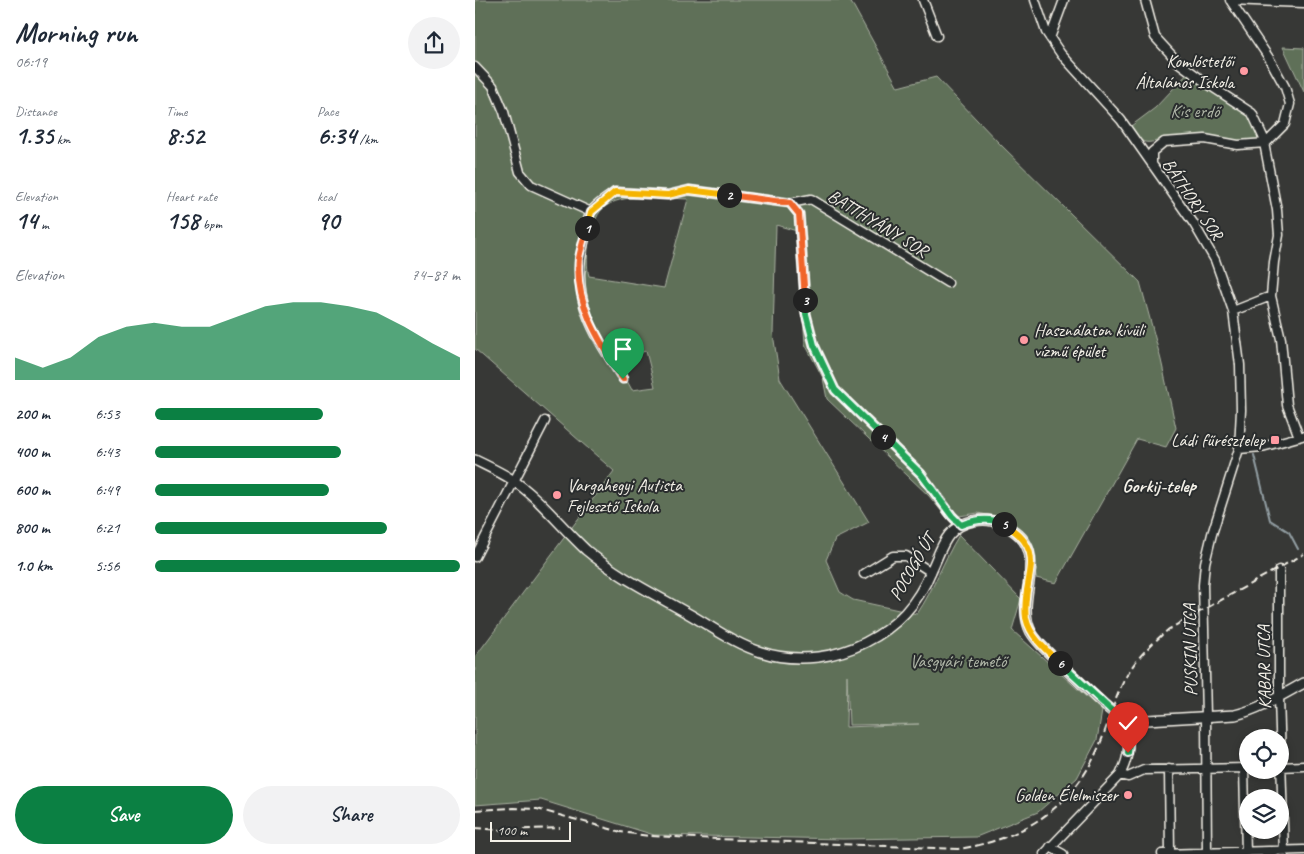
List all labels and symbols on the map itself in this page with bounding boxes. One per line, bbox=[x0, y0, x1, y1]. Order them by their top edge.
place label: Komlóstetői Általános Iskola bbox=[1136, 50, 1237, 93]
marker: Komlóstetői Általános Iskola bbox=[1238, 65, 1250, 77]
park label: Kis erdő bbox=[1171, 100, 1222, 122]
street label: BÁTHORY SOR bbox=[1158, 154, 1229, 245]
pin: 2 bbox=[717, 182, 741, 208]
street label: BATTHYÁNY SOR bbox=[824, 184, 934, 263]
pin: 1 bbox=[575, 216, 599, 240]
pin: 3 bbox=[793, 288, 817, 312]
place label: Használaton kívüli vízmű épület bbox=[1034, 319, 1147, 362]
pin bbox=[602, 328, 644, 379]
marker: Használaton kívüli vízmű épület bbox=[1018, 334, 1030, 346]
pin: 4 bbox=[871, 424, 895, 450]
place label: Ládi fűrésztelep bbox=[1171, 429, 1266, 451]
marker: Ládi fűrésztelep bbox=[1269, 434, 1281, 446]
place label: Vargahegyi Autista Fejlesztő Iskola bbox=[567, 474, 683, 517]
district label: Gorkij-telep bbox=[1122, 474, 1198, 498]
marker: Vargahegyi Autista Fejlesztő Iskola bbox=[551, 489, 563, 501]
pin: 5 bbox=[991, 512, 1017, 536]
street label: POCOGÓ ÚT bbox=[884, 526, 942, 604]
street label: PUSKIN UTCA bbox=[1178, 603, 1202, 696]
street label: KABAR UTCA bbox=[1252, 624, 1276, 709]
park label: Vasgyári temető bbox=[910, 650, 1009, 672]
pin: 6 bbox=[1047, 650, 1073, 676]
pin bbox=[1107, 702, 1149, 753]
place label: Golden Élelmiszer bbox=[1015, 784, 1120, 806]
marker: Golden Élelmiszer bbox=[1122, 789, 1134, 801]
scale bar bbox=[490, 819, 571, 842]

